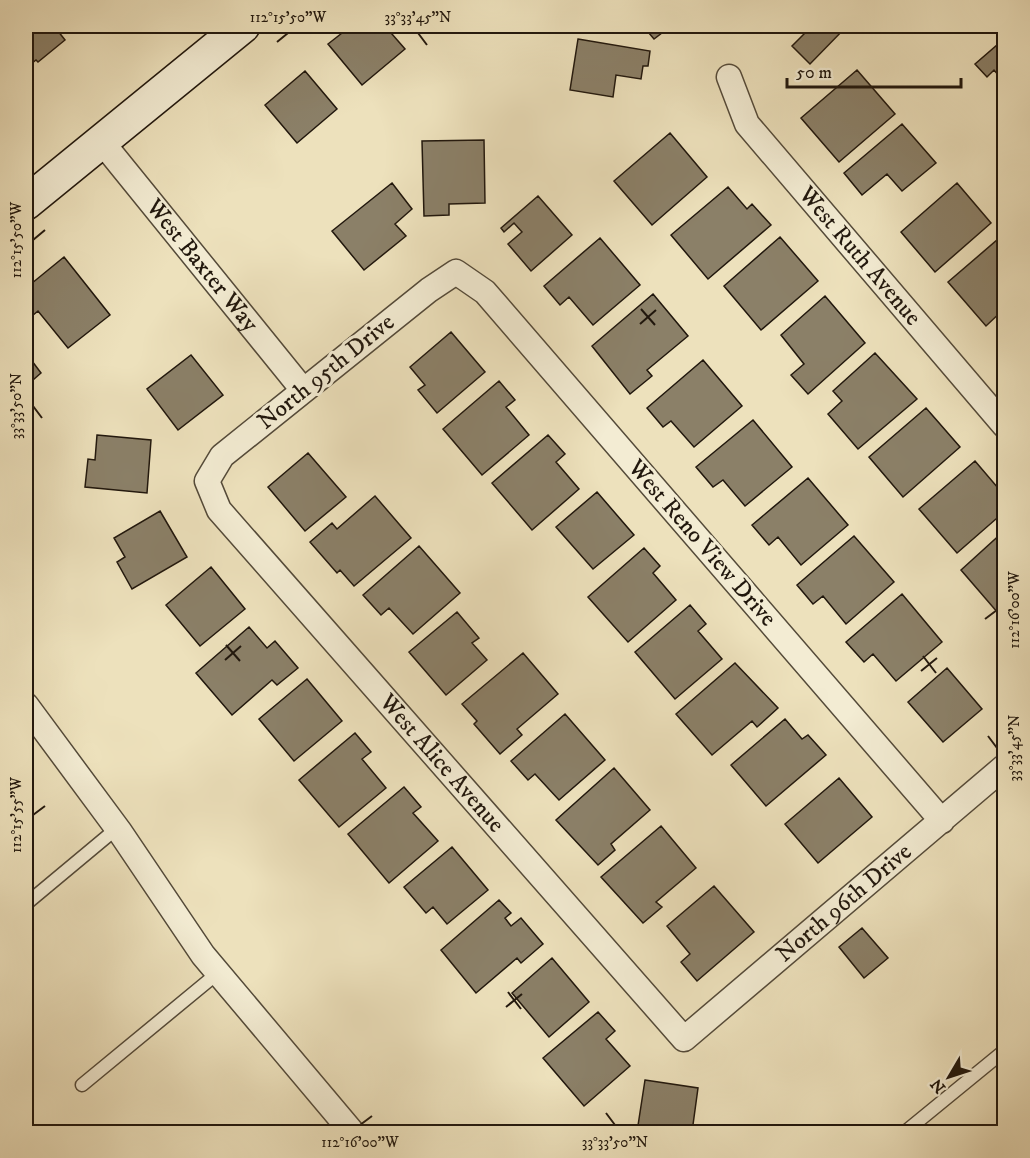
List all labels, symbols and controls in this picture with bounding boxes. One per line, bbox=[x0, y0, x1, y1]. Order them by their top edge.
text: 112°15'50"W bbox=[250, 8, 327, 27]
text: 33°33'45"N bbox=[385, 8, 451, 27]
scale bar bbox=[787, 51, 961, 89]
text: 50 m bbox=[796, 62, 832, 84]
street label: West Ruth Avenue bbox=[791, 179, 928, 332]
street label: West Baxter Way bbox=[139, 192, 265, 339]
text: 112°15'50"W bbox=[7, 201, 26, 278]
street label: North 95th Drive bbox=[251, 307, 401, 436]
text: 33°33'50"N bbox=[7, 373, 26, 439]
street label: West Reno View Drive bbox=[621, 453, 783, 633]
text: 112°16'00"W bbox=[1005, 571, 1024, 649]
street label: West Alice Avenue bbox=[372, 687, 511, 839]
text: 33°33'45"N bbox=[1005, 715, 1024, 781]
text: 112°15'55"W bbox=[7, 777, 26, 853]
street label: North 96th Drive bbox=[770, 837, 918, 969]
north arrow bbox=[919, 1047, 979, 1107]
text: N bbox=[926, 1074, 950, 1097]
text: 112°16'00"W bbox=[321, 1133, 399, 1152]
text: 33°33'50"N bbox=[582, 1133, 648, 1152]

